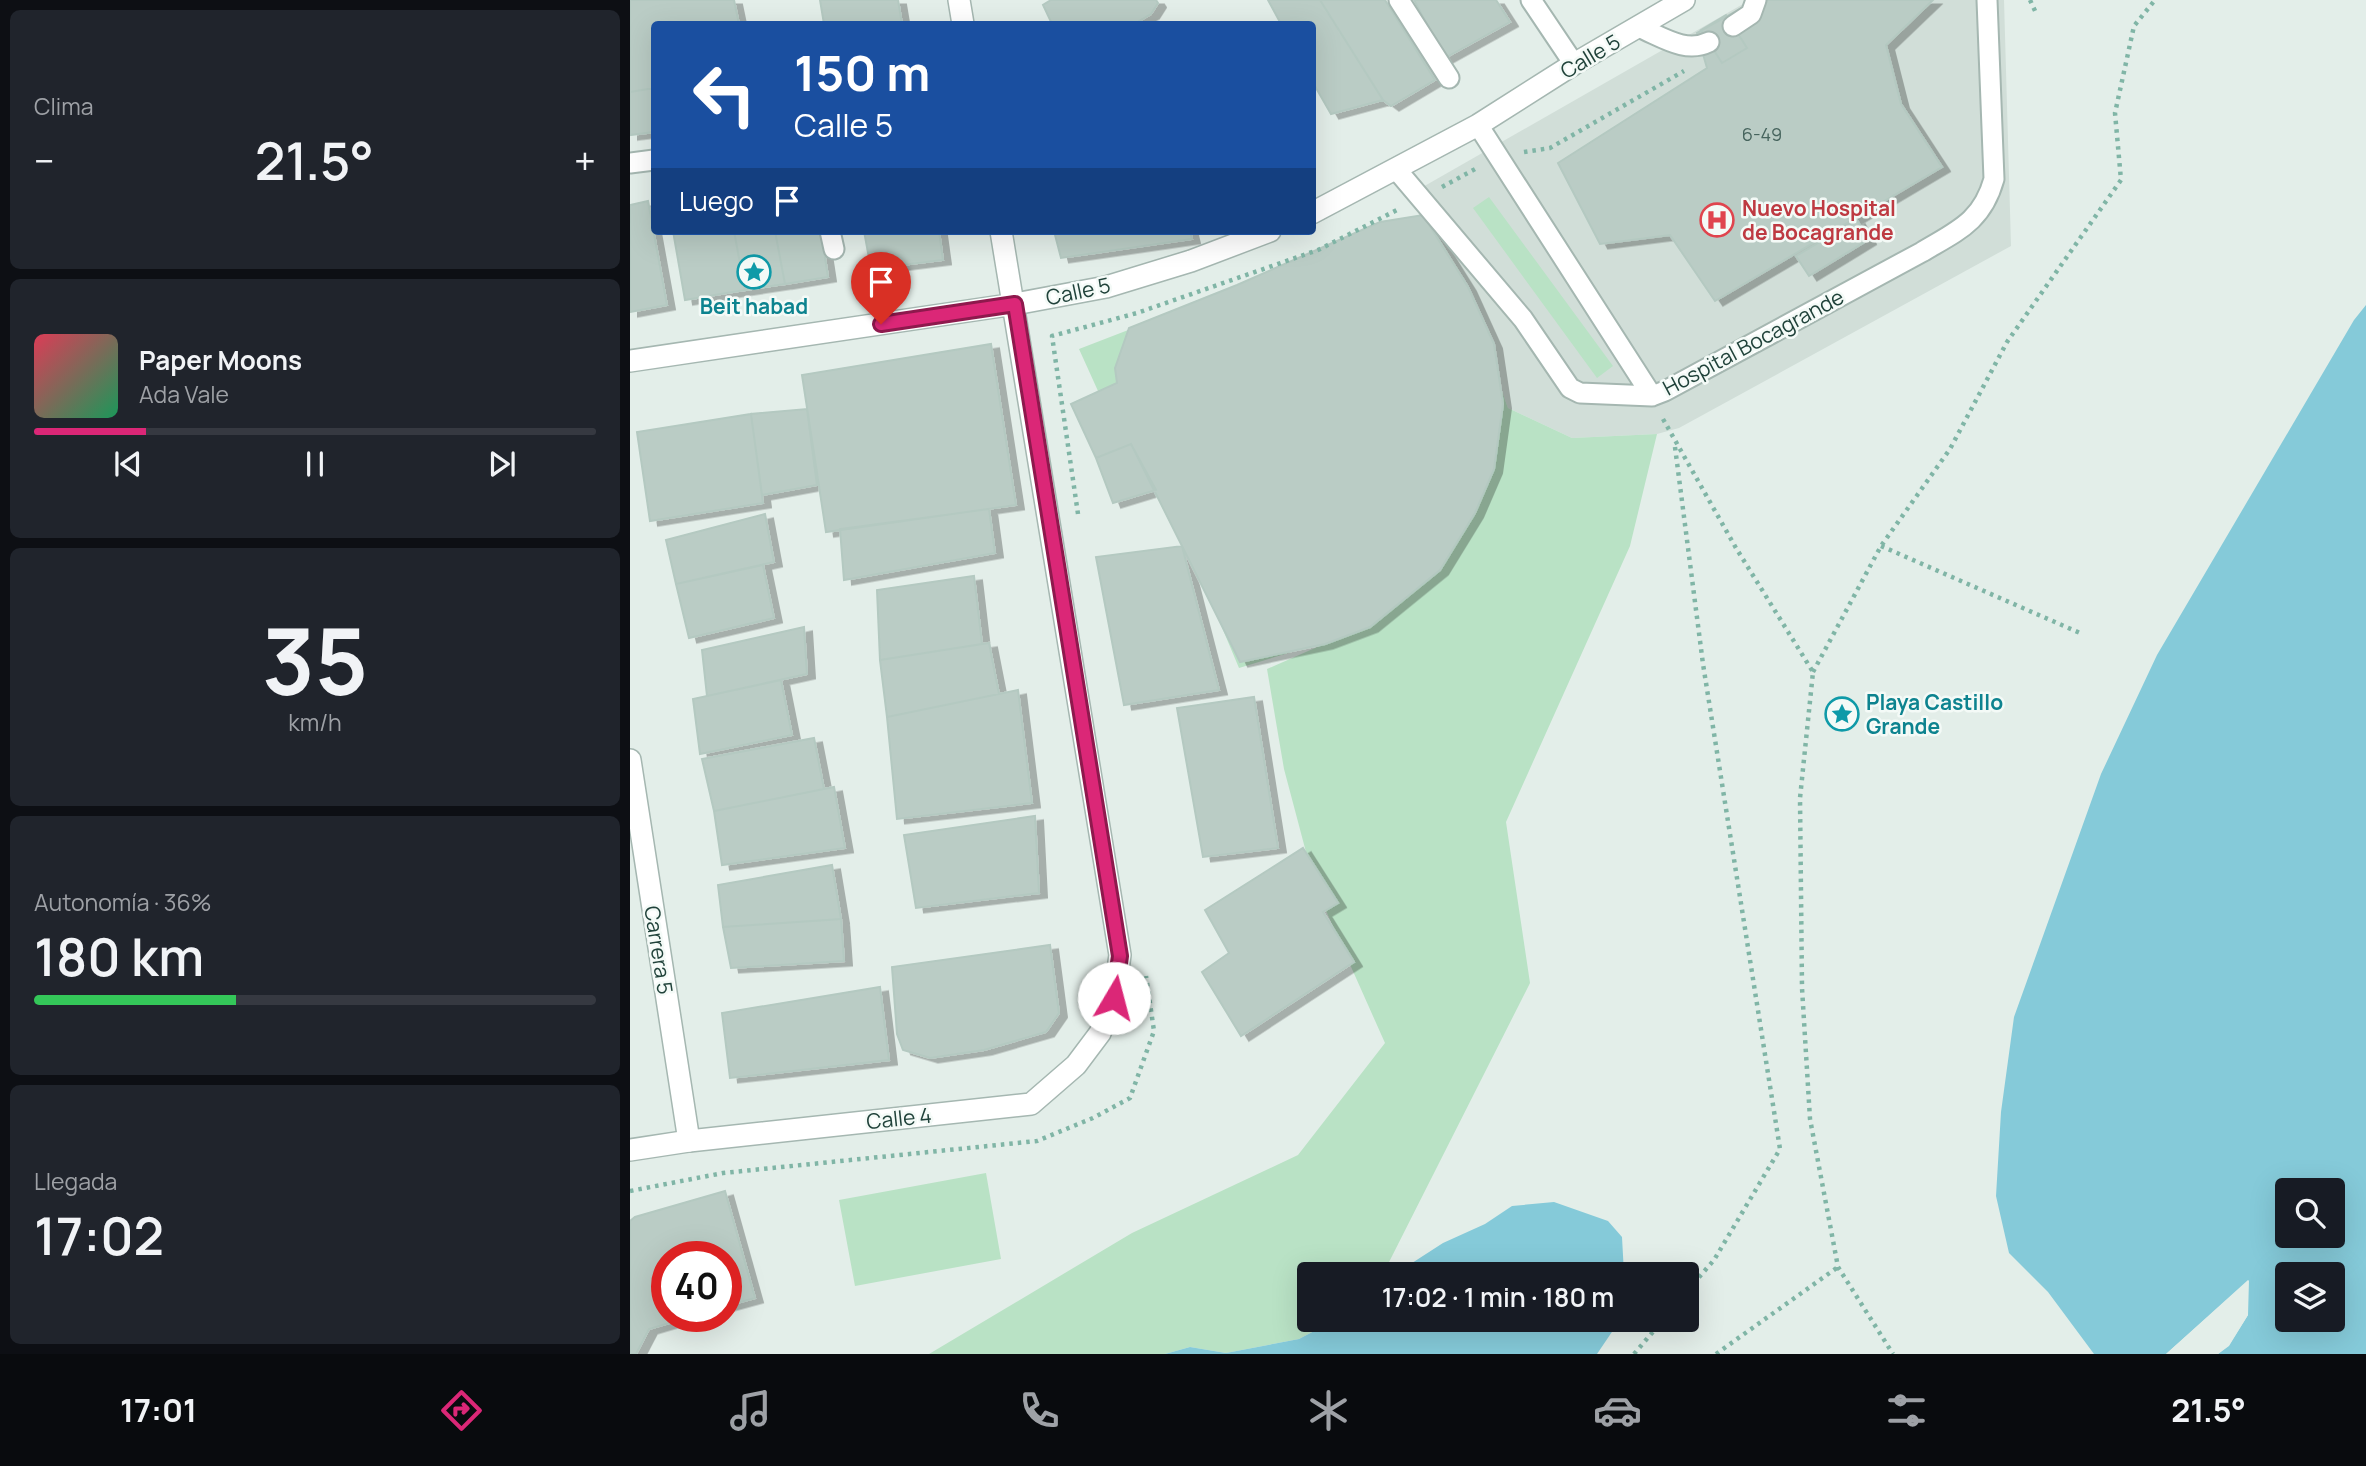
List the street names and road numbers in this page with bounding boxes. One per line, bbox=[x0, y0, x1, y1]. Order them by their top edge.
street label: Calle 5 bbox=[1555, 27, 1625, 85]
street label: Calle 5 bbox=[1043, 271, 1113, 311]
street label: Hospital Bocagrande bbox=[1658, 282, 1848, 402]
street label: Carrera 5 bbox=[638, 904, 680, 996]
street label: Calle 4 bbox=[865, 1101, 933, 1135]

